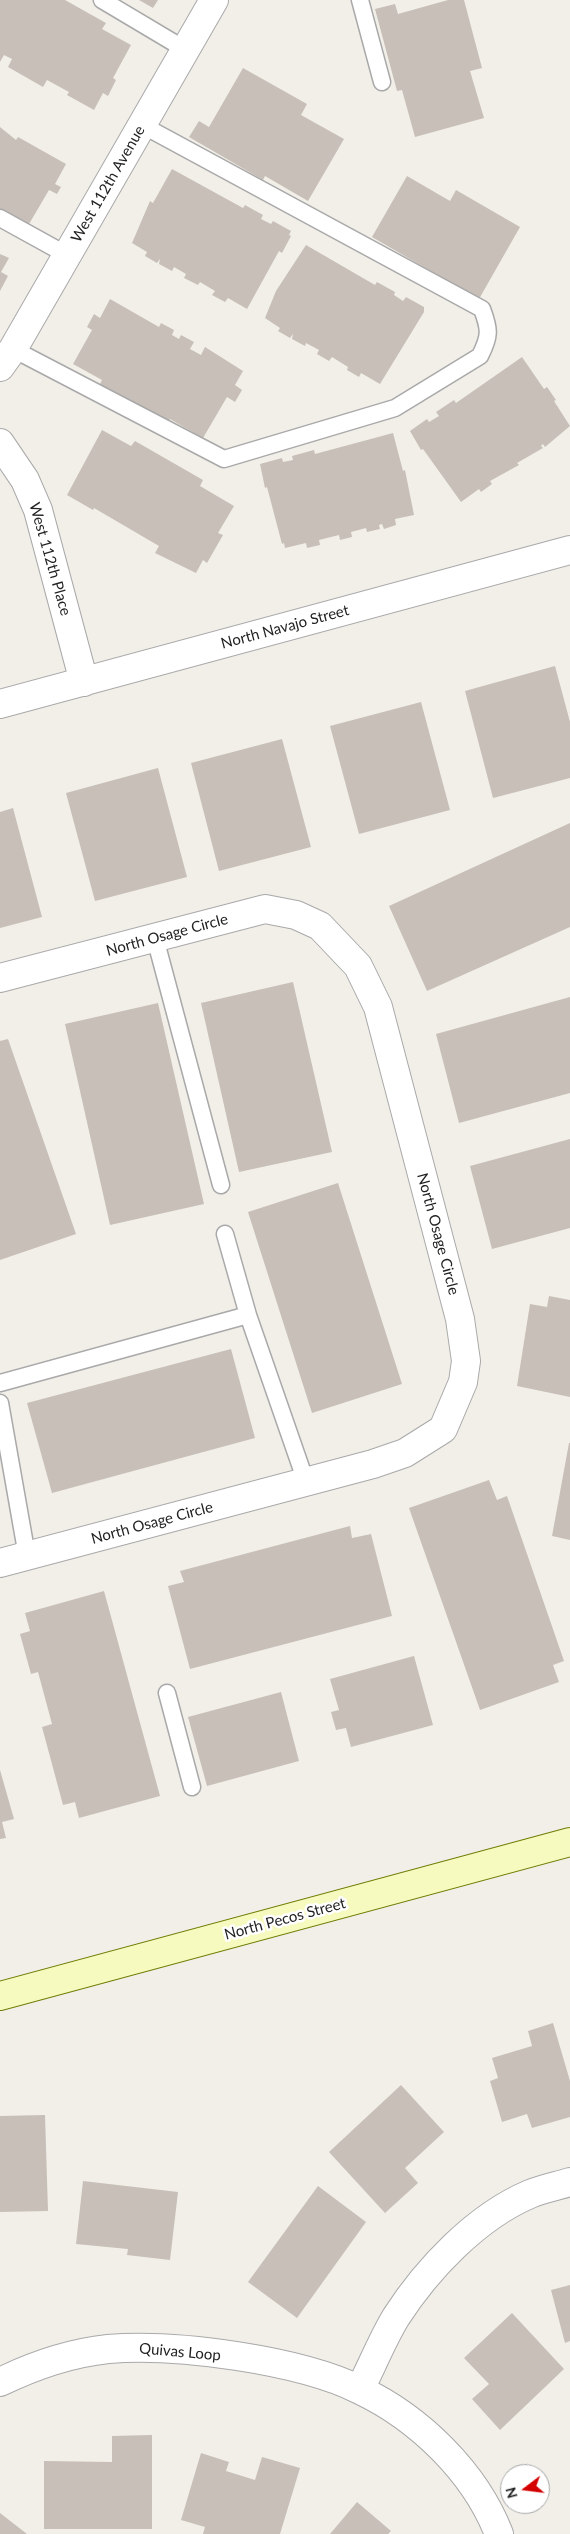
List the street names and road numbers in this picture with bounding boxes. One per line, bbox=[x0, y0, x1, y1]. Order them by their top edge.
street label: West 112th Avenue bbox=[67, 122, 149, 246]
street label: West 112th Place bbox=[25, 500, 75, 618]
street label: North Navajo Street bbox=[219, 601, 351, 653]
street label: North Osage Circle bbox=[104, 910, 230, 960]
street label: North Osage Circle bbox=[413, 1171, 463, 1297]
street label: North Osage Circle bbox=[89, 1498, 215, 1548]
street label: North Pecos Street bbox=[222, 1894, 348, 1944]
street label: Quivas Loop bbox=[138, 2339, 222, 2365]

